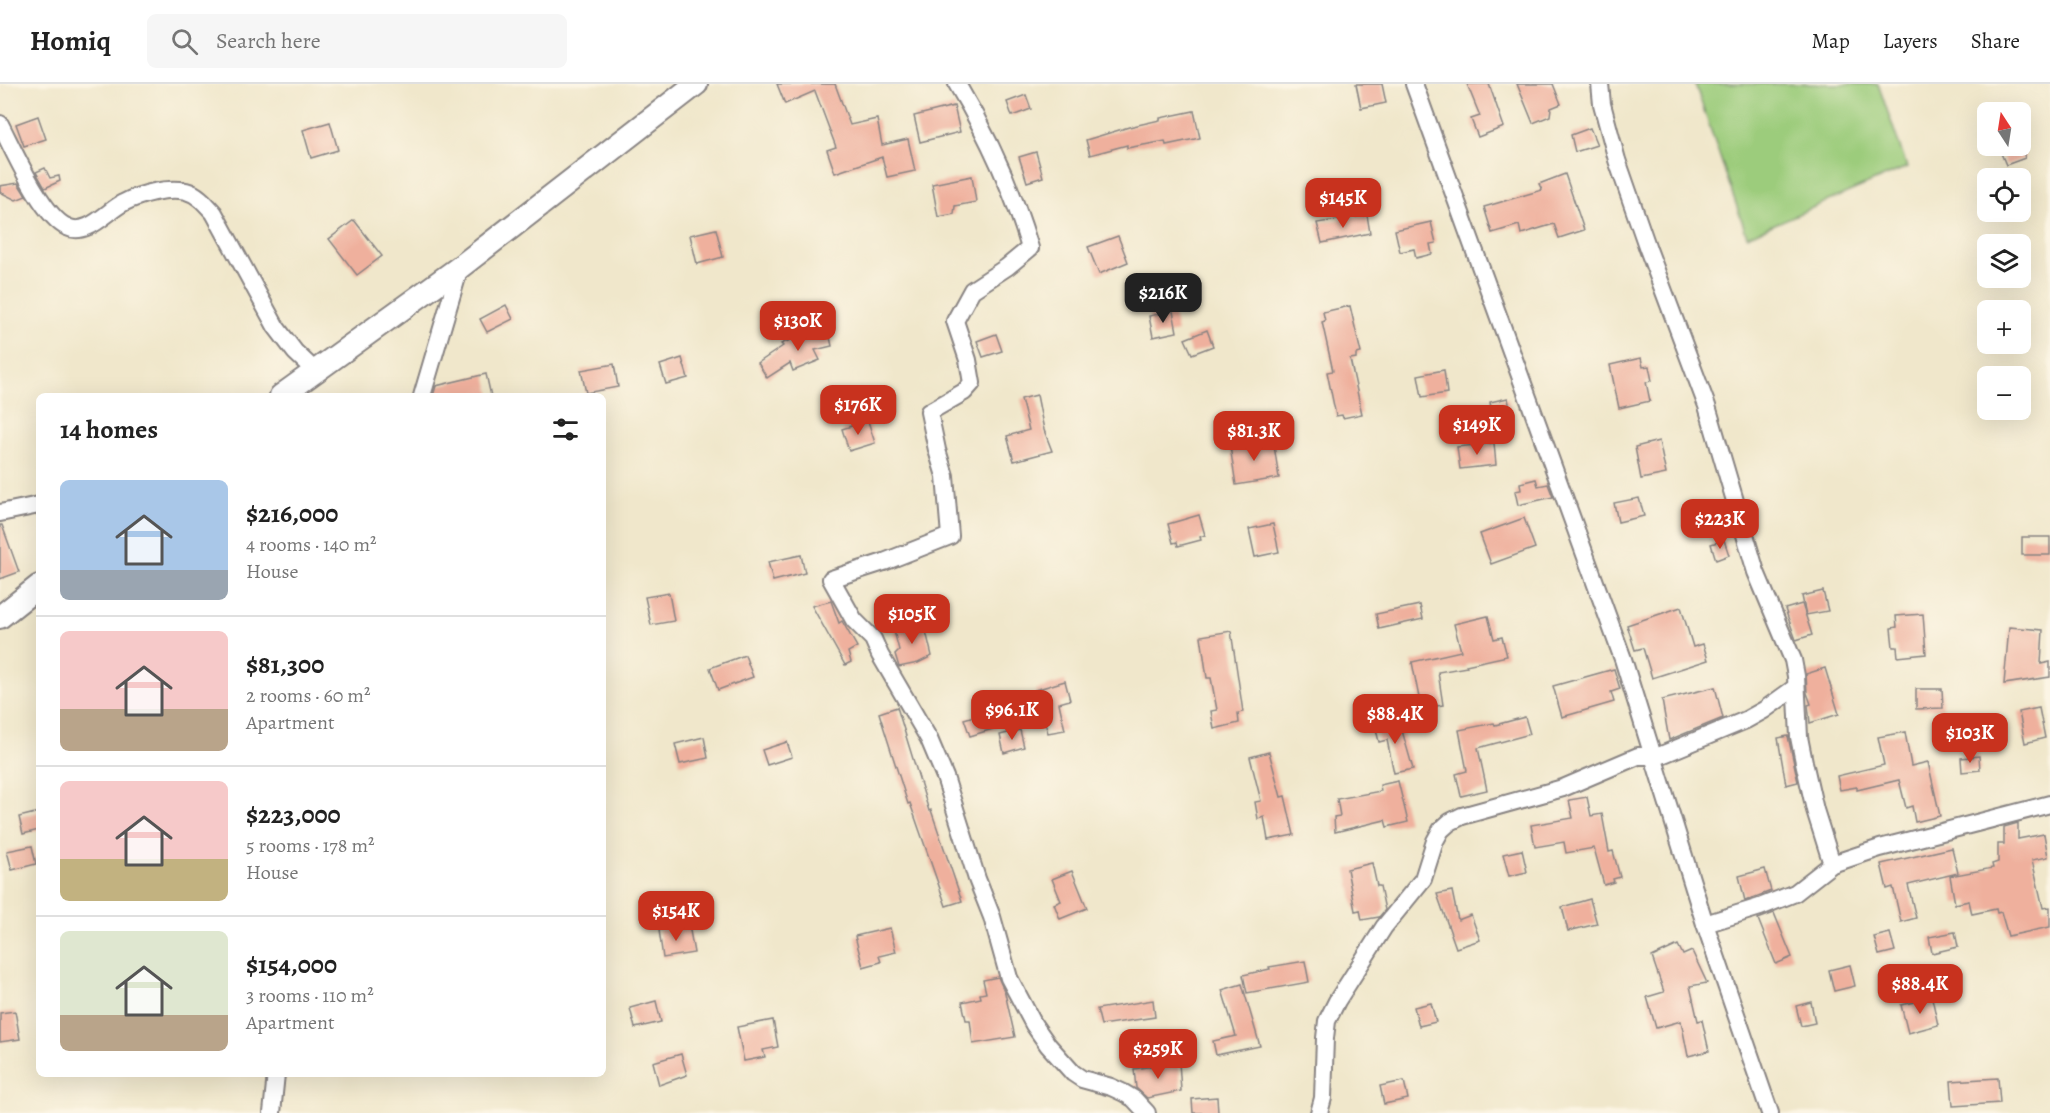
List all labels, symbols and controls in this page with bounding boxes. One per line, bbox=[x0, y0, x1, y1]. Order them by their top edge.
search box bbox=[147, 14, 567, 68]
text: Homiq bbox=[30, 22, 111, 60]
icon: search bbox=[168, 25, 201, 58]
text: Search here bbox=[216, 26, 321, 56]
text: Map bbox=[1811, 27, 1850, 55]
text: Layers bbox=[1883, 27, 1938, 55]
text: Share bbox=[1971, 27, 2020, 55]
north arrow bbox=[1977, 102, 2031, 156]
map controls bbox=[1977, 102, 2031, 420]
button: locate bbox=[1977, 168, 2031, 222]
pin: $145K bbox=[1301, 178, 1385, 229]
text: $145K bbox=[1319, 184, 1367, 211]
button: layers bbox=[1977, 234, 2031, 288]
pin: $216K bbox=[1121, 273, 1205, 324]
text: $216K bbox=[1139, 279, 1187, 306]
button: + bbox=[1977, 300, 2031, 354]
pin: $130K bbox=[756, 301, 840, 352]
text: $130K bbox=[774, 307, 822, 334]
button: − bbox=[1977, 366, 2031, 420]
pin: $176K bbox=[816, 385, 900, 436]
text: $176K bbox=[834, 391, 882, 418]
pin: $149K bbox=[1435, 405, 1519, 456]
pin: $81.3K bbox=[1205, 411, 1303, 462]
text: $149K bbox=[1453, 411, 1501, 438]
text: 14 homes bbox=[60, 412, 158, 447]
icon: filters bbox=[549, 413, 582, 446]
text: $81.3K bbox=[1227, 417, 1281, 444]
text: $216,000 bbox=[246, 496, 338, 531]
pin: $223K bbox=[1678, 499, 1762, 550]
icon: home bbox=[108, 504, 180, 576]
text: $223K bbox=[1695, 505, 1745, 532]
text: 4 rooms · 140 m² bbox=[246, 531, 377, 558]
text: House bbox=[246, 558, 298, 585]
pin: $105K bbox=[870, 594, 954, 645]
text: $105K bbox=[888, 600, 936, 627]
text: $81,300 bbox=[246, 647, 324, 682]
icon: home bbox=[108, 655, 180, 727]
text: 2 rooms · 60 m² bbox=[246, 682, 370, 709]
pin: $96.1K bbox=[963, 690, 1061, 741]
pin: $88.4K bbox=[1346, 694, 1444, 745]
text: $96.1K bbox=[985, 696, 1039, 723]
text: $88.4K bbox=[1367, 700, 1423, 727]
text: Apartment bbox=[246, 709, 335, 736]
pin: $103K bbox=[1928, 713, 2012, 764]
text: $103K bbox=[1946, 719, 1994, 746]
text: $223,000 bbox=[246, 797, 341, 832]
icon: home bbox=[108, 805, 180, 877]
text: 5 rooms · 178 m² bbox=[246, 832, 375, 859]
text: House bbox=[246, 859, 298, 886]
pin: $154K bbox=[634, 891, 718, 942]
text: $154K bbox=[652, 897, 700, 924]
text: $154,000 bbox=[246, 947, 337, 982]
icon: home bbox=[108, 955, 180, 1027]
pin: $88.4K bbox=[1871, 964, 1969, 1015]
text: $88.4K bbox=[1892, 970, 1948, 997]
text: 3 rooms · 110 m² bbox=[246, 982, 374, 1009]
text: Apartment bbox=[246, 1009, 335, 1036]
pin: $259K bbox=[1116, 1029, 1200, 1080]
text: $259K bbox=[1133, 1035, 1183, 1062]

